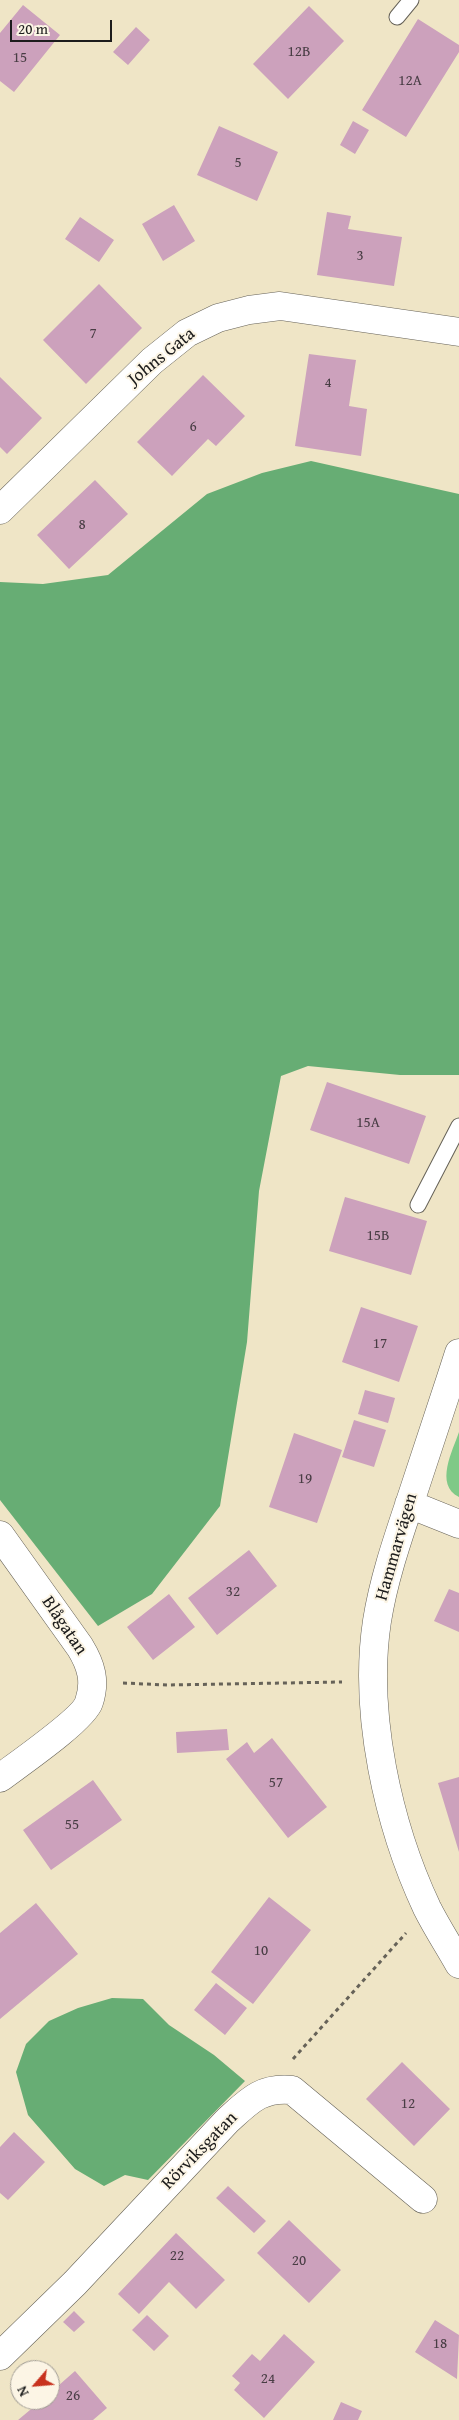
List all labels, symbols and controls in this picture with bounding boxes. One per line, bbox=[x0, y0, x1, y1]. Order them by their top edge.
scale bar bbox=[12, 10, 115, 42]
text: 20 m bbox=[18, 18, 48, 39]
house number: 12B bbox=[288, 43, 310, 61]
house number: 15 bbox=[13, 49, 27, 67]
house number: 12A bbox=[398, 72, 422, 90]
house number: 5 bbox=[234, 154, 242, 172]
house number: 3 bbox=[356, 247, 364, 265]
street label: Johns Gata bbox=[124, 323, 200, 391]
house number: 7 bbox=[89, 325, 97, 343]
house number: 4 bbox=[324, 374, 332, 392]
house number: 6 bbox=[189, 418, 197, 436]
house number: 8 bbox=[78, 516, 86, 534]
house number: 15A bbox=[356, 1114, 380, 1132]
house number: 15B bbox=[367, 1227, 389, 1245]
house number: 17 bbox=[373, 1335, 387, 1353]
house number: 19 bbox=[298, 1470, 312, 1488]
street label: Hammarvägen bbox=[371, 1491, 423, 1603]
house number: 32 bbox=[226, 1583, 240, 1601]
street label: Blågatan bbox=[37, 1593, 91, 1659]
house number: 57 bbox=[269, 1774, 283, 1792]
house number: 55 bbox=[65, 1816, 79, 1834]
house number: 10 bbox=[254, 1942, 268, 1960]
house number: 12 bbox=[401, 2095, 415, 2113]
street label: Rörviksgatan bbox=[158, 2108, 242, 2194]
house number: 22 bbox=[170, 2247, 184, 2265]
house number: 20 bbox=[292, 2252, 306, 2270]
house number: 18 bbox=[433, 2335, 447, 2353]
north arrow bbox=[10, 2360, 60, 2410]
house number: 24 bbox=[261, 2370, 275, 2388]
text: N bbox=[11, 2383, 34, 2400]
house number: 26 bbox=[66, 2387, 80, 2405]

